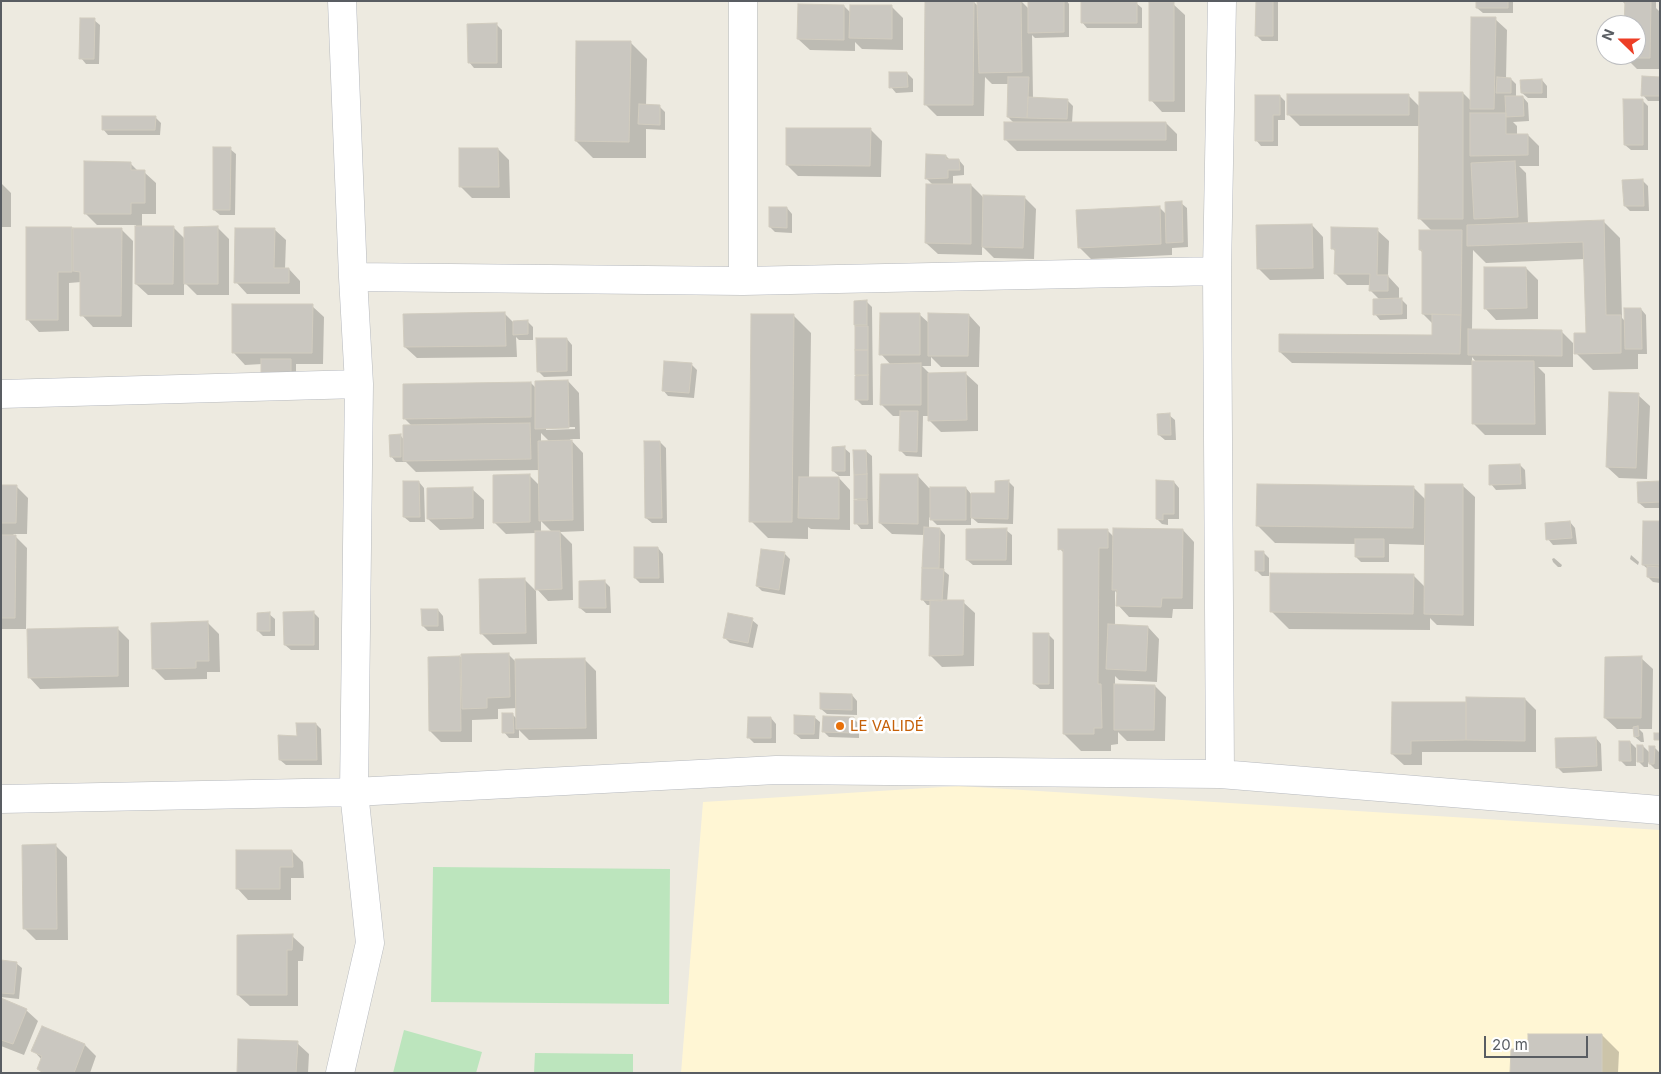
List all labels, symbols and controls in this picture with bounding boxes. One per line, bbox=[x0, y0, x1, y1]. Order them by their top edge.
north arrow bbox=[1596, 15, 1646, 65]
text: N bbox=[1598, 26, 1617, 43]
place label: LE VALIDÉ bbox=[850, 717, 924, 735]
marker: LE VALIDÉ bbox=[834, 720, 846, 732]
scale bar bbox=[1486, 1026, 1590, 1058]
text: 20 m bbox=[1492, 1035, 1528, 1054]

